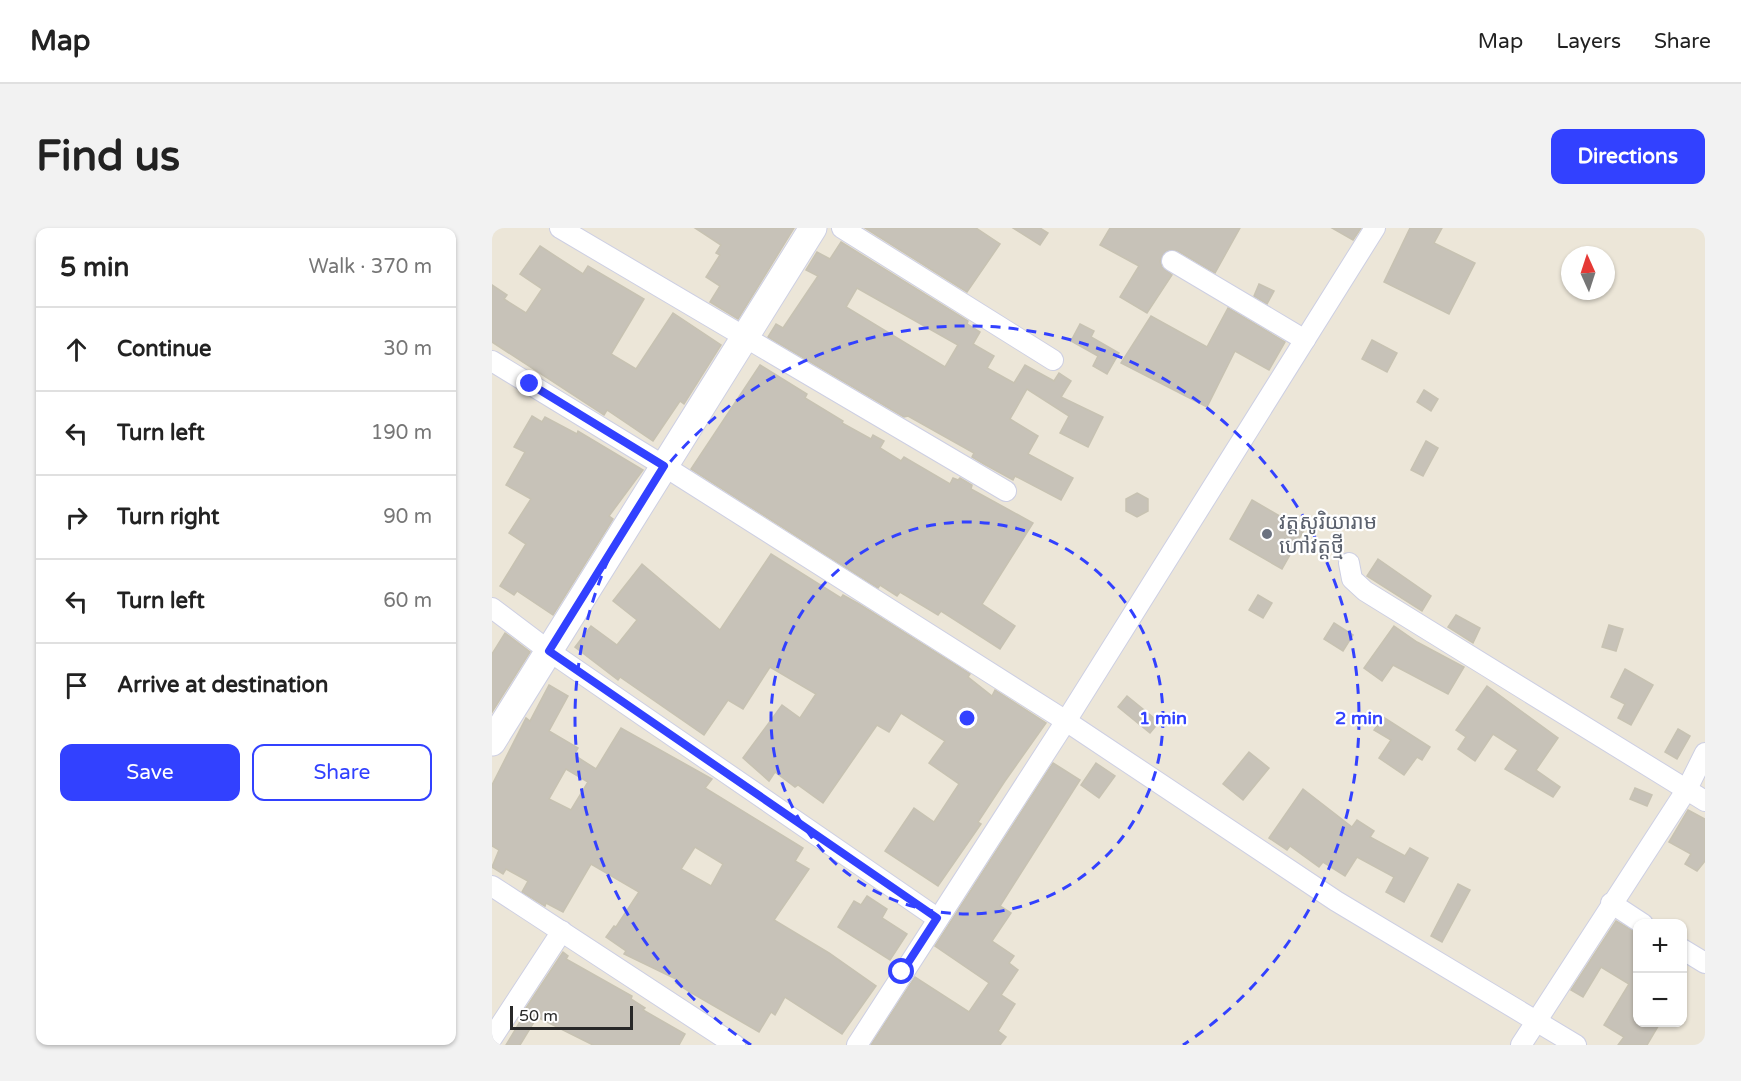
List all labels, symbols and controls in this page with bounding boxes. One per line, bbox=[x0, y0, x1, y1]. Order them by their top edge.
text: Map bbox=[30, 24, 90, 58]
text: Map bbox=[1478, 29, 1523, 54]
text: Layers bbox=[1556, 29, 1621, 54]
text: Share bbox=[1654, 29, 1711, 54]
button: Directions bbox=[1551, 129, 1705, 184]
text: Find us bbox=[36, 131, 180, 182]
north arrow bbox=[1561, 246, 1615, 300]
text: 5 min bbox=[60, 252, 129, 283]
text: Walk · 370 m bbox=[309, 255, 432, 279]
icon: ahead bbox=[60, 333, 93, 366]
text: Continue bbox=[117, 336, 212, 362]
text: 30 m bbox=[383, 337, 432, 361]
route end bbox=[516, 370, 542, 396]
icon: left bbox=[60, 417, 93, 450]
text: Turn left bbox=[117, 420, 205, 446]
text: 190 m bbox=[371, 421, 432, 445]
icon: right bbox=[60, 501, 93, 534]
text: Turn right bbox=[117, 504, 219, 530]
text: 90 m bbox=[383, 505, 432, 529]
place label: វត្តសូរិយារាម ហៅវត្តថ្មី bbox=[1279, 510, 1377, 559]
marker: វត្តសូរិយារាម ហៅវត្តថ្មី bbox=[1260, 527, 1274, 541]
icon: left bbox=[60, 585, 93, 618]
text: Turn left bbox=[117, 588, 205, 614]
text: 60 m bbox=[383, 589, 432, 613]
icon: arrive bbox=[60, 669, 93, 702]
text: Arrive at destination bbox=[117, 672, 328, 698]
text: 1 min bbox=[1139, 707, 1187, 729]
text: 2 min bbox=[1335, 707, 1383, 729]
centre of rings bbox=[957, 708, 977, 728]
button: Save bbox=[60, 744, 240, 801]
button: Share bbox=[252, 744, 432, 801]
map controls bbox=[1633, 919, 1687, 1027]
button: + bbox=[1633, 919, 1687, 973]
route start bbox=[888, 958, 914, 984]
button: − bbox=[1633, 973, 1687, 1027]
scale bar bbox=[510, 1003, 633, 1030]
text: 50 m bbox=[519, 1006, 558, 1026]

